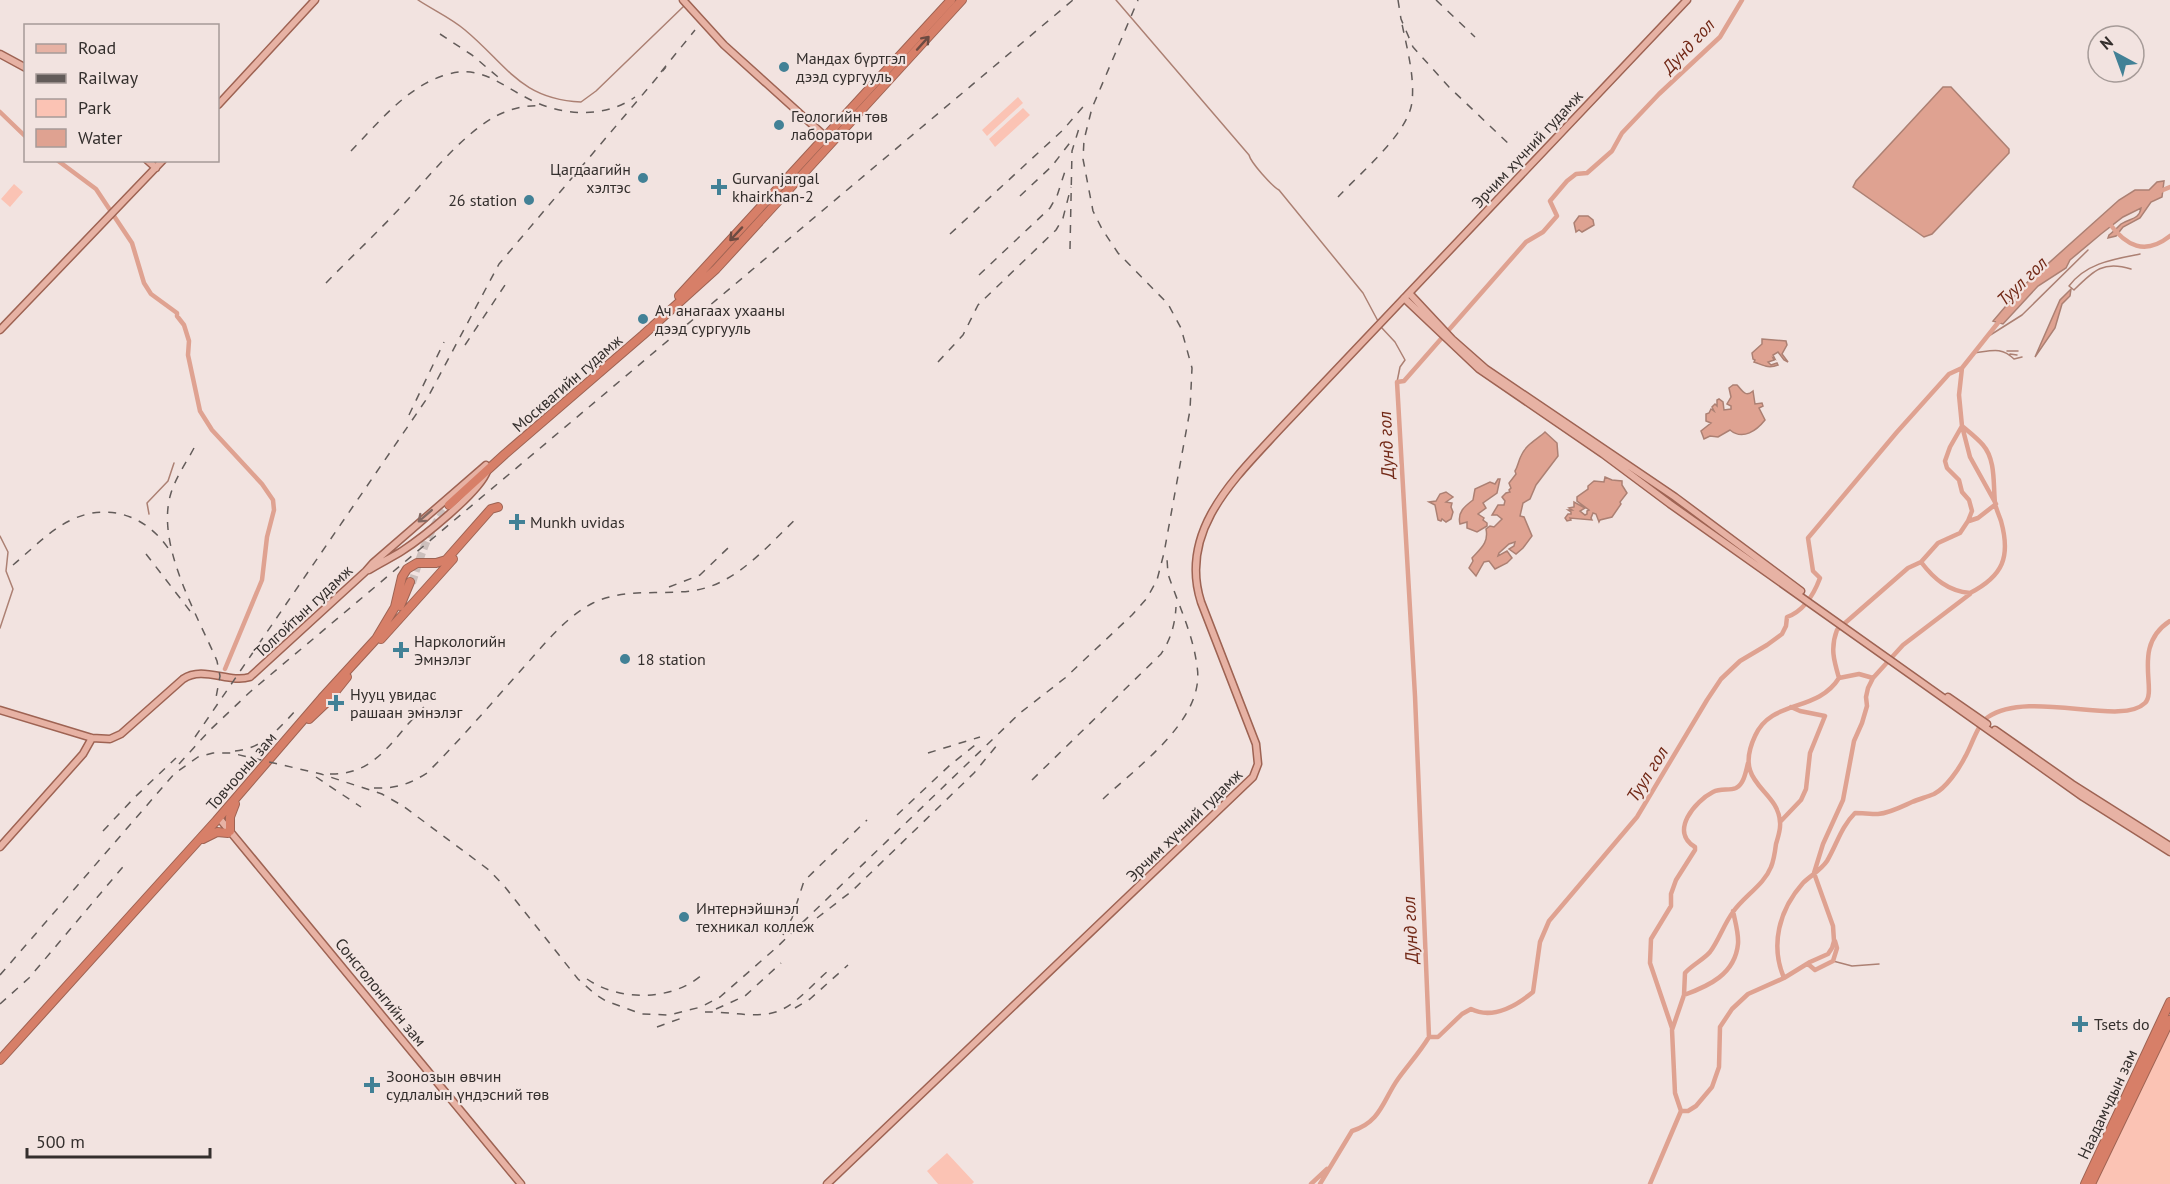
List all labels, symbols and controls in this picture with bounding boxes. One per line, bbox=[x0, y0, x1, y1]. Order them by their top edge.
water label: Дунд гол bbox=[1655, 13, 1719, 80]
legend bbox=[24, 24, 219, 162]
north arrow bbox=[2086, 24, 2146, 84]
text: N bbox=[2096, 32, 2117, 54]
text: Road bbox=[78, 36, 116, 59]
one-way arrow bbox=[916, 36, 930, 51]
place label: Мандах бүртгэл дээд сургууль bbox=[796, 48, 906, 86]
marker: Мандах бүртгэл дээд сургууль bbox=[777, 60, 791, 74]
text: Railway bbox=[78, 66, 139, 89]
street label: Эрчим хүчний гудамж bbox=[1467, 86, 1587, 212]
text: Park bbox=[78, 96, 111, 119]
place label: Геологийн төв лаборатори bbox=[790, 106, 888, 144]
marker: Геологийн төв лаборатори bbox=[772, 118, 786, 132]
text: Water bbox=[78, 126, 122, 149]
place label: Цагдаагийн хэлтэс bbox=[550, 159, 631, 197]
place label: Gurvanjargal khairkhan-2 bbox=[732, 168, 819, 206]
marker: Цагдаагийн хэлтэс bbox=[636, 171, 650, 185]
marker: Gurvanjargal khairkhan-2 bbox=[710, 178, 728, 196]
place label: 26 station bbox=[448, 190, 517, 210]
marker: 26 station bbox=[522, 193, 536, 207]
one-way arrow bbox=[728, 227, 743, 242]
water label: Туул гол bbox=[1992, 251, 2052, 311]
place label: Ач анагаах ухааны дээд сургууль bbox=[655, 300, 785, 338]
marker: Ач анагаах ухааны дээд сургууль bbox=[636, 312, 650, 326]
street label: Москвагийн гудамж bbox=[508, 330, 626, 436]
water label: Дунд гол bbox=[1373, 411, 1399, 481]
one-way arrow bbox=[418, 509, 433, 523]
place label: Munkh uvidas bbox=[530, 512, 625, 532]
marker: Munkh uvidas bbox=[508, 513, 526, 531]
street label: Толгойтын гудамж bbox=[250, 560, 356, 662]
place label: Наркологийн Эмнэлэг bbox=[414, 631, 506, 669]
marker: Наркологийн Эмнэлэг bbox=[392, 641, 410, 659]
place label: 18 station bbox=[637, 649, 706, 669]
marker: 18 station bbox=[618, 652, 632, 666]
place label: Нууц увидас рашаан эмнэлэг bbox=[350, 684, 462, 722]
marker: Нууц увидас рашаан эмнэлэг bbox=[327, 694, 345, 712]
street label: Товчооны зам bbox=[202, 728, 280, 814]
water label: Туул гол bbox=[1621, 742, 1673, 806]
street label: Эрчим хүчний гудамж bbox=[1122, 764, 1247, 886]
water label: Дунд гол bbox=[1397, 896, 1423, 966]
place label: Интернэйшнэл техникал коллеж bbox=[696, 898, 814, 936]
marker: Интернэйшнэл техникал коллеж bbox=[677, 910, 691, 924]
street label: Сонсголонгийн зам bbox=[331, 934, 431, 1050]
place label: Tsets do bbox=[2094, 1014, 2150, 1034]
marker: Tsets do bbox=[2071, 1015, 2089, 1033]
street label: Наадамчдын зам bbox=[2073, 1046, 2141, 1162]
place label: Зоонозын өвчин судлалын үндэсний төв bbox=[386, 1066, 549, 1104]
marker: Зоонозын өвчин судлалын үндэсний төв bbox=[363, 1076, 381, 1094]
scale bar bbox=[27, 1121, 210, 1159]
text: 500 m bbox=[36, 1130, 85, 1153]

